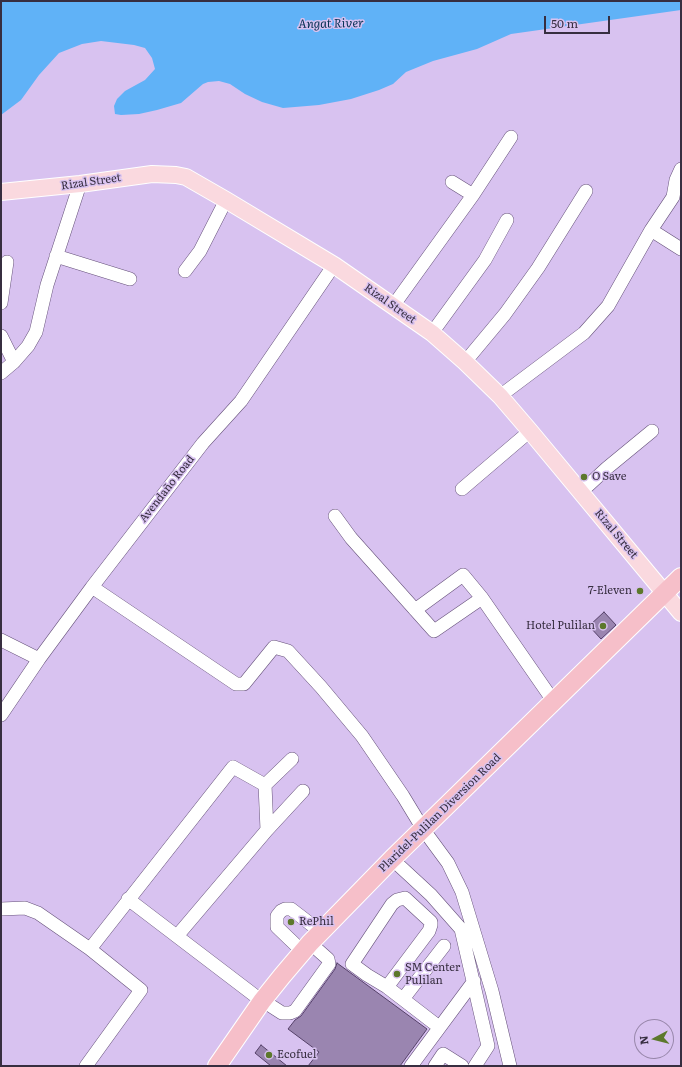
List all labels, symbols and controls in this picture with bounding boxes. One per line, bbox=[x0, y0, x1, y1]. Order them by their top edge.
scale bar bbox=[546, 8, 612, 34]
text: 50 m bbox=[551, 14, 578, 32]
water label: Angat River bbox=[298, 16, 364, 32]
street label: Rizal Street bbox=[60, 171, 122, 193]
street label: Rizal Street bbox=[362, 281, 418, 327]
street label: Avendaño Road bbox=[137, 453, 197, 525]
place label: O Save bbox=[592, 470, 626, 484]
marker: O Save bbox=[579, 472, 589, 482]
street label: Rizal Street bbox=[592, 507, 640, 561]
place label: 7-Eleven bbox=[588, 584, 632, 598]
marker: 7-Eleven bbox=[635, 586, 645, 596]
place label: Hotel Pulilan bbox=[526, 619, 595, 633]
marker: Hotel Pulilan bbox=[598, 621, 608, 631]
street label: Plaridel-Pulilan Diversion Road bbox=[376, 751, 504, 875]
place label: RePhil bbox=[299, 915, 334, 929]
marker: RePhil bbox=[286, 917, 296, 927]
place label: SM Center Pulilan bbox=[405, 961, 460, 987]
marker: SM Center Pulilan bbox=[392, 969, 402, 979]
north arrow bbox=[634, 1019, 674, 1059]
text: N bbox=[635, 1035, 652, 1046]
place label: Ecofuel bbox=[277, 1048, 316, 1062]
marker: Ecofuel bbox=[264, 1050, 274, 1060]

